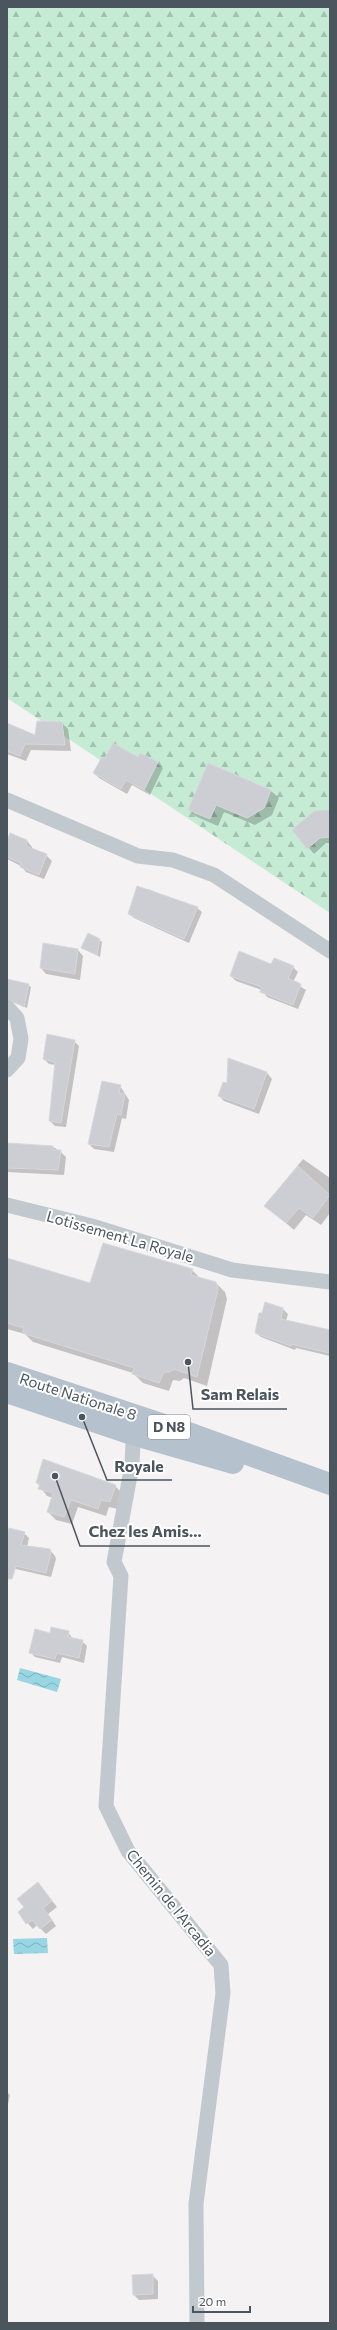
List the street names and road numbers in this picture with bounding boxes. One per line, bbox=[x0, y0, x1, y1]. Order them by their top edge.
street label: Lotissement La Royale bbox=[45, 1206, 196, 1266]
street label: Route Nationale 8 bbox=[18, 1369, 139, 1423]
road number: D N8 bbox=[148, 1415, 190, 1439]
street label: Chemin de l'Arcadia bbox=[123, 1845, 220, 1959]

